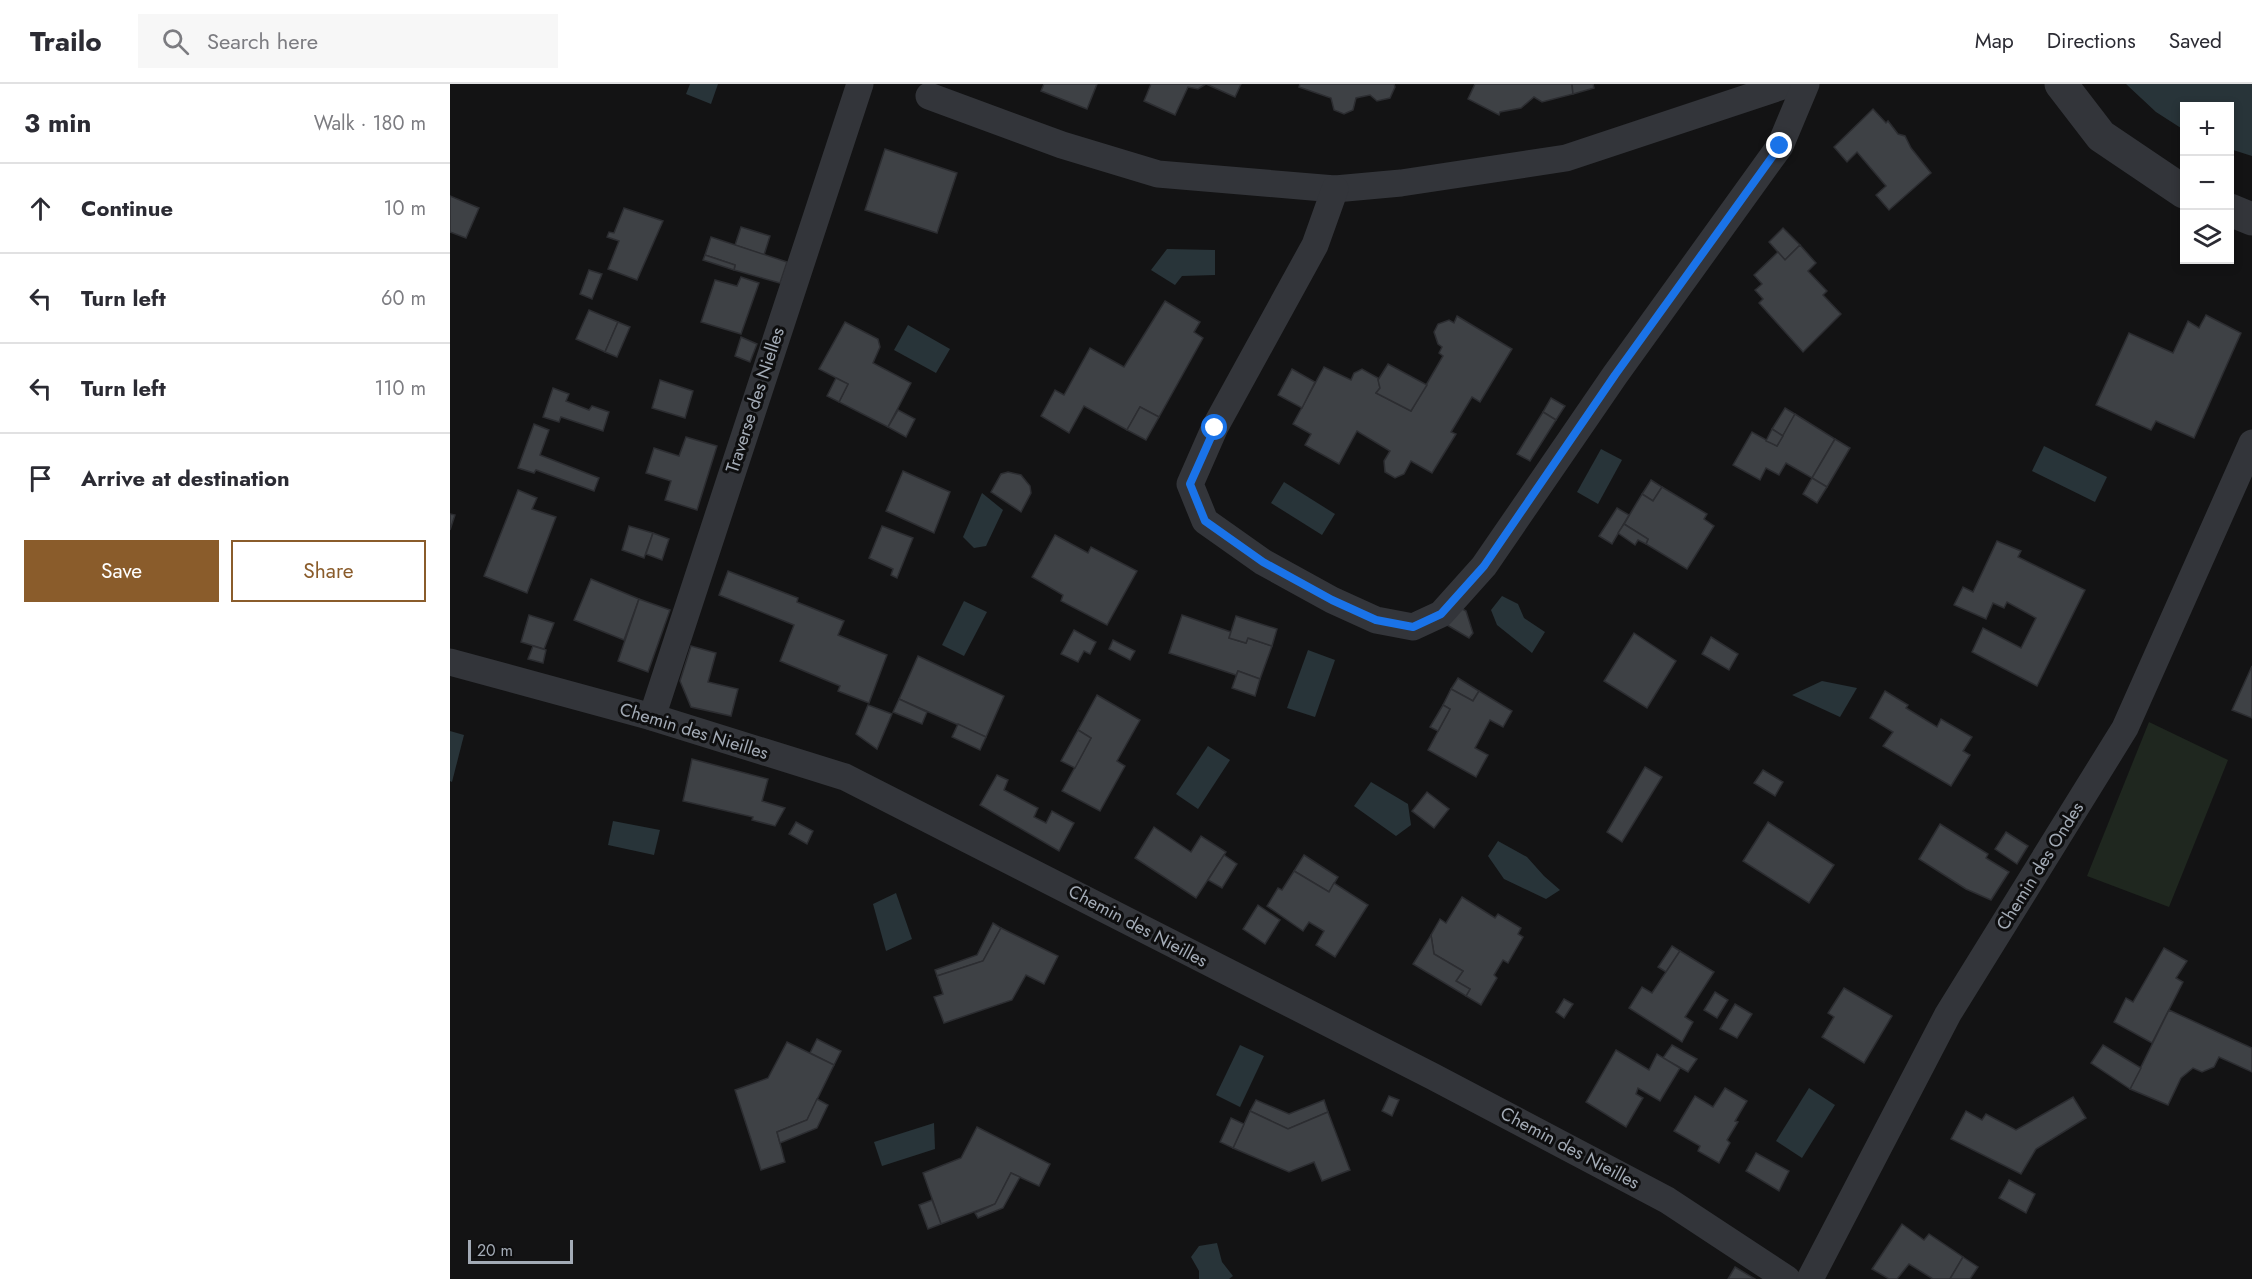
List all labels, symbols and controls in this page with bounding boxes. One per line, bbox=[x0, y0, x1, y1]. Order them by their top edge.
search box bbox=[138, 14, 558, 68]
text: Trailo bbox=[30, 21, 102, 62]
icon: search bbox=[159, 25, 192, 58]
text: Search here bbox=[207, 25, 318, 57]
text: Map bbox=[1975, 26, 2014, 56]
text: Directions bbox=[2047, 26, 2136, 56]
text: Saved bbox=[2169, 26, 2222, 56]
map controls bbox=[2180, 102, 2234, 264]
button: + bbox=[2180, 102, 2234, 156]
text: 3 min bbox=[24, 104, 91, 142]
text: Walk · 180 m bbox=[314, 109, 426, 138]
route end bbox=[1766, 132, 1792, 158]
button: − bbox=[2180, 156, 2234, 210]
icon: ahead bbox=[24, 192, 57, 225]
text: Continue bbox=[81, 192, 173, 224]
text: 10 m bbox=[383, 194, 426, 223]
button: layers bbox=[2180, 210, 2234, 264]
icon: left bbox=[24, 282, 57, 315]
text: Turn left bbox=[81, 282, 166, 314]
text: 60 m bbox=[381, 284, 426, 313]
street label: Traverse des Nielles bbox=[719, 324, 791, 476]
icon: left bbox=[24, 372, 57, 405]
text: Turn left bbox=[81, 372, 166, 404]
text: 110 m bbox=[374, 374, 426, 403]
route start bbox=[1201, 414, 1227, 440]
icon: arrive bbox=[24, 462, 57, 495]
text: Arrive at destination bbox=[81, 462, 290, 494]
button: Save bbox=[24, 540, 219, 602]
button: Share bbox=[231, 540, 426, 602]
street label: Chemin des Nieilles bbox=[616, 696, 772, 766]
street label: Chemin des Ondes bbox=[1990, 797, 2090, 935]
street label: Chemin des Nieilles bbox=[1064, 878, 1212, 974]
street label: Chemin des Nieilles bbox=[1496, 1100, 1644, 1196]
scale bar bbox=[468, 1237, 573, 1264]
text: 20 m bbox=[477, 1239, 513, 1262]

